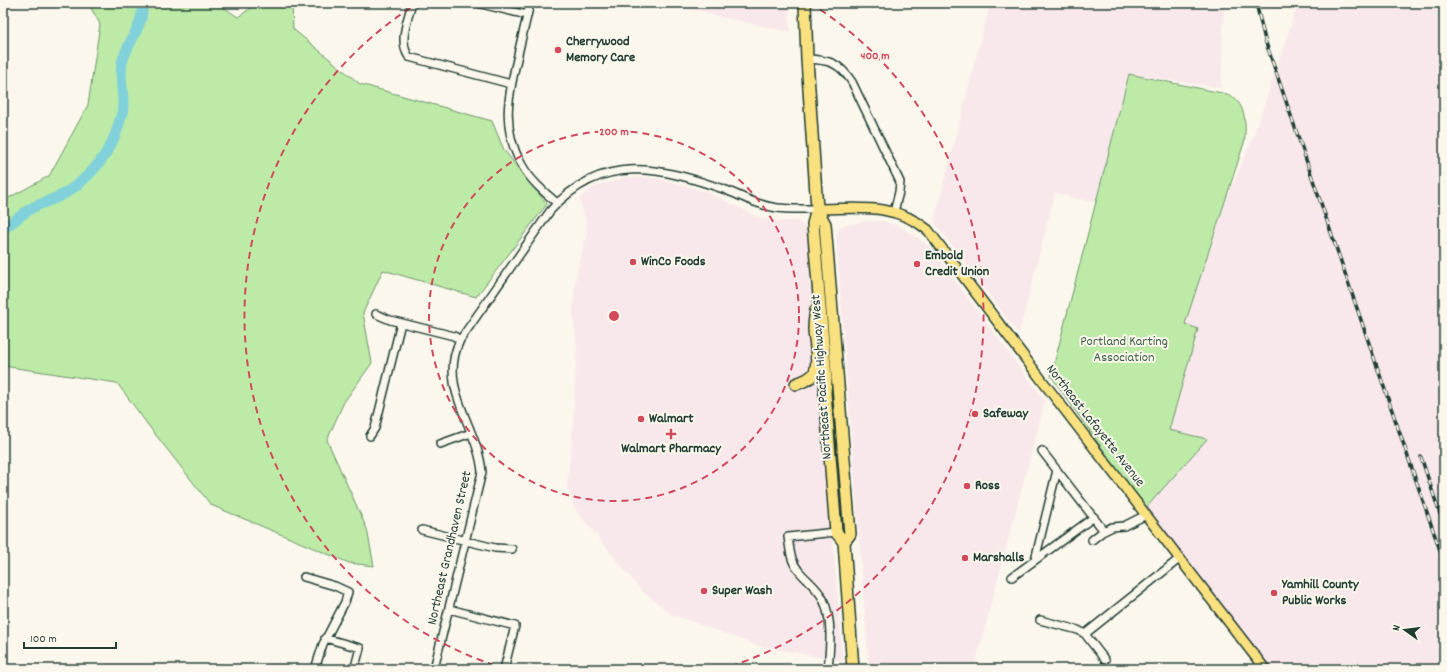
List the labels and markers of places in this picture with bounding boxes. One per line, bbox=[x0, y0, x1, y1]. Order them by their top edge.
place label: Cherrywood Memory Care bbox=[566, 32, 635, 68]
marker: Cherrywood Memory Care bbox=[553, 45, 563, 55]
place label: Embold Credit Union bbox=[925, 246, 990, 282]
place label: WinCo Foods bbox=[641, 252, 706, 272]
marker: WinCo Foods bbox=[628, 257, 638, 267]
marker: Embold Credit Union bbox=[912, 259, 922, 269]
centre of rings bbox=[607, 309, 621, 323]
place label: Safeway bbox=[983, 404, 1029, 424]
place label: Walmart bbox=[649, 409, 694, 429]
marker: Safeway bbox=[970, 409, 980, 419]
marker: Walmart bbox=[636, 414, 646, 424]
marker: Walmart Pharmacy bbox=[666, 429, 676, 439]
place label: Walmart Pharmacy bbox=[621, 439, 722, 459]
place label: Ross bbox=[975, 476, 1000, 496]
marker: Ross bbox=[962, 481, 972, 491]
place label: Marshalls bbox=[973, 548, 1024, 568]
marker: Marshalls bbox=[960, 553, 970, 563]
place label: Yamhill County Public Works bbox=[1281, 575, 1360, 611]
place label: Super Wash bbox=[712, 581, 773, 601]
marker: Super Wash bbox=[699, 586, 709, 596]
marker: Yamhill County Public Works bbox=[1269, 588, 1279, 598]

